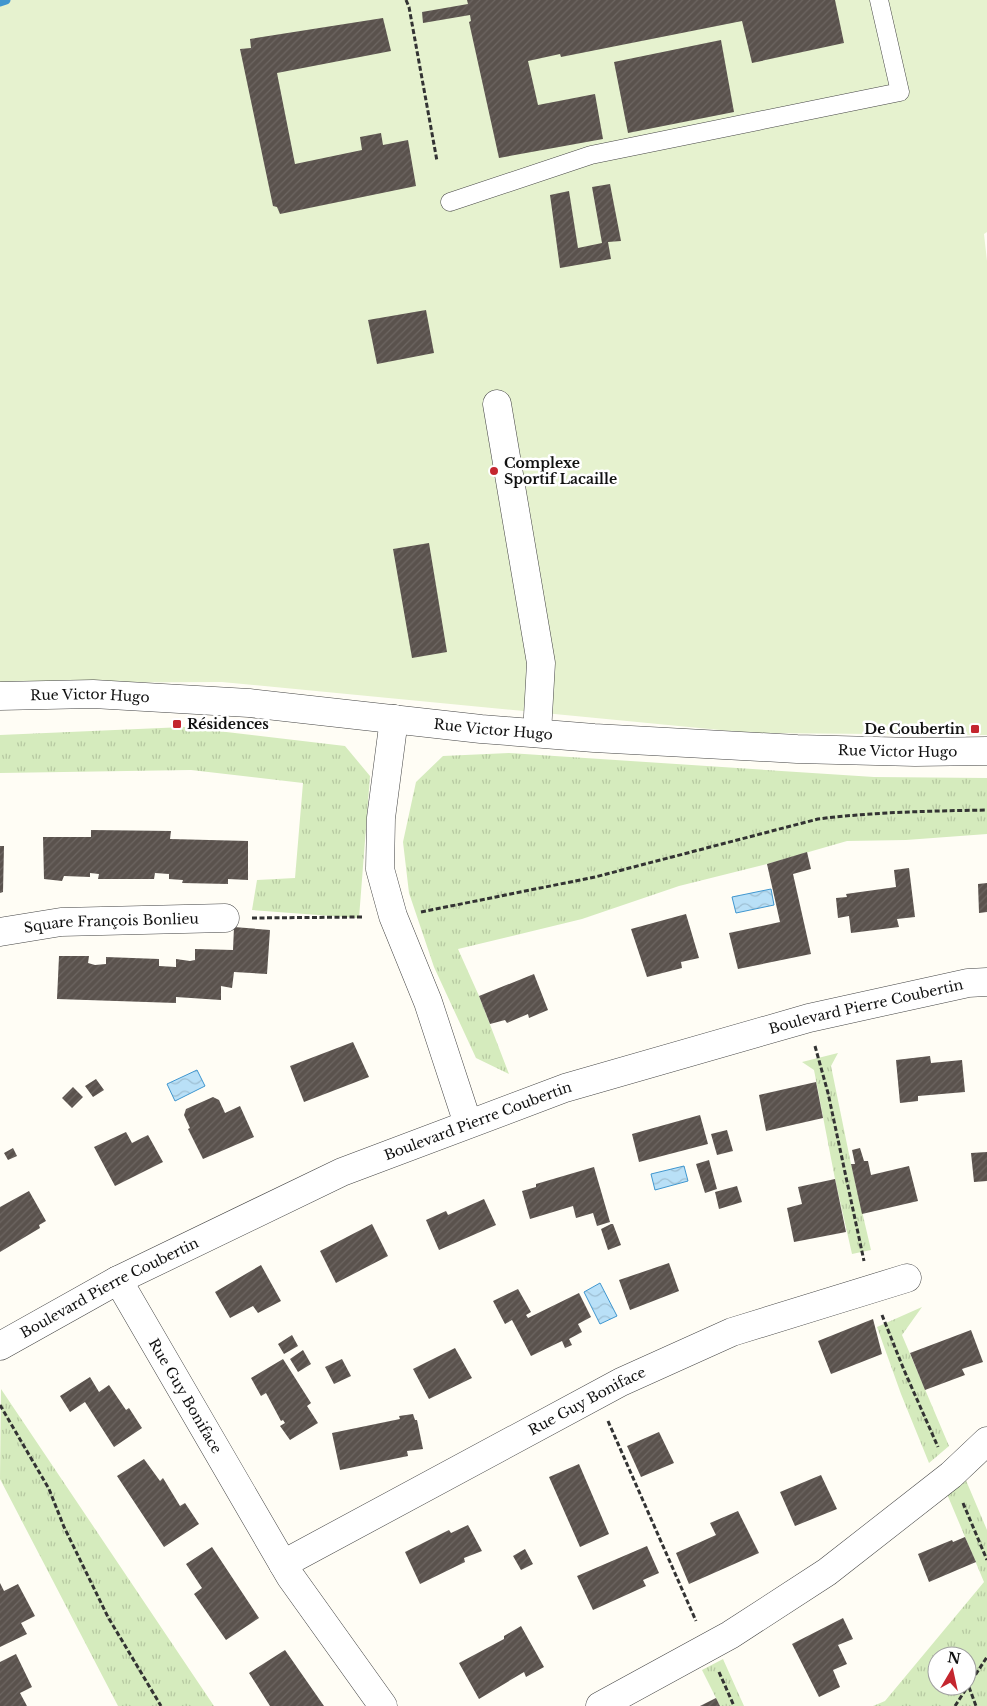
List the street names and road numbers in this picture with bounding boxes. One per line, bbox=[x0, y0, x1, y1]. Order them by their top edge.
street label: Rue Victor Hugo bbox=[30, 685, 150, 706]
street label: Rue Victor Hugo bbox=[433, 715, 553, 744]
street label: Rue Victor Hugo bbox=[838, 741, 957, 761]
street label: Square François Bonlieu bbox=[22, 910, 200, 937]
street label: Boulevard Pierre Coubertin bbox=[767, 975, 965, 1038]
street label: Boulevard Pierre Coubertin bbox=[382, 1078, 574, 1164]
street label: Boulevard Pierre Coubertin bbox=[17, 1233, 202, 1342]
street label: Rue Guy Boniface bbox=[145, 1335, 226, 1457]
street label: Rue Guy Boniface bbox=[525, 1363, 649, 1439]

